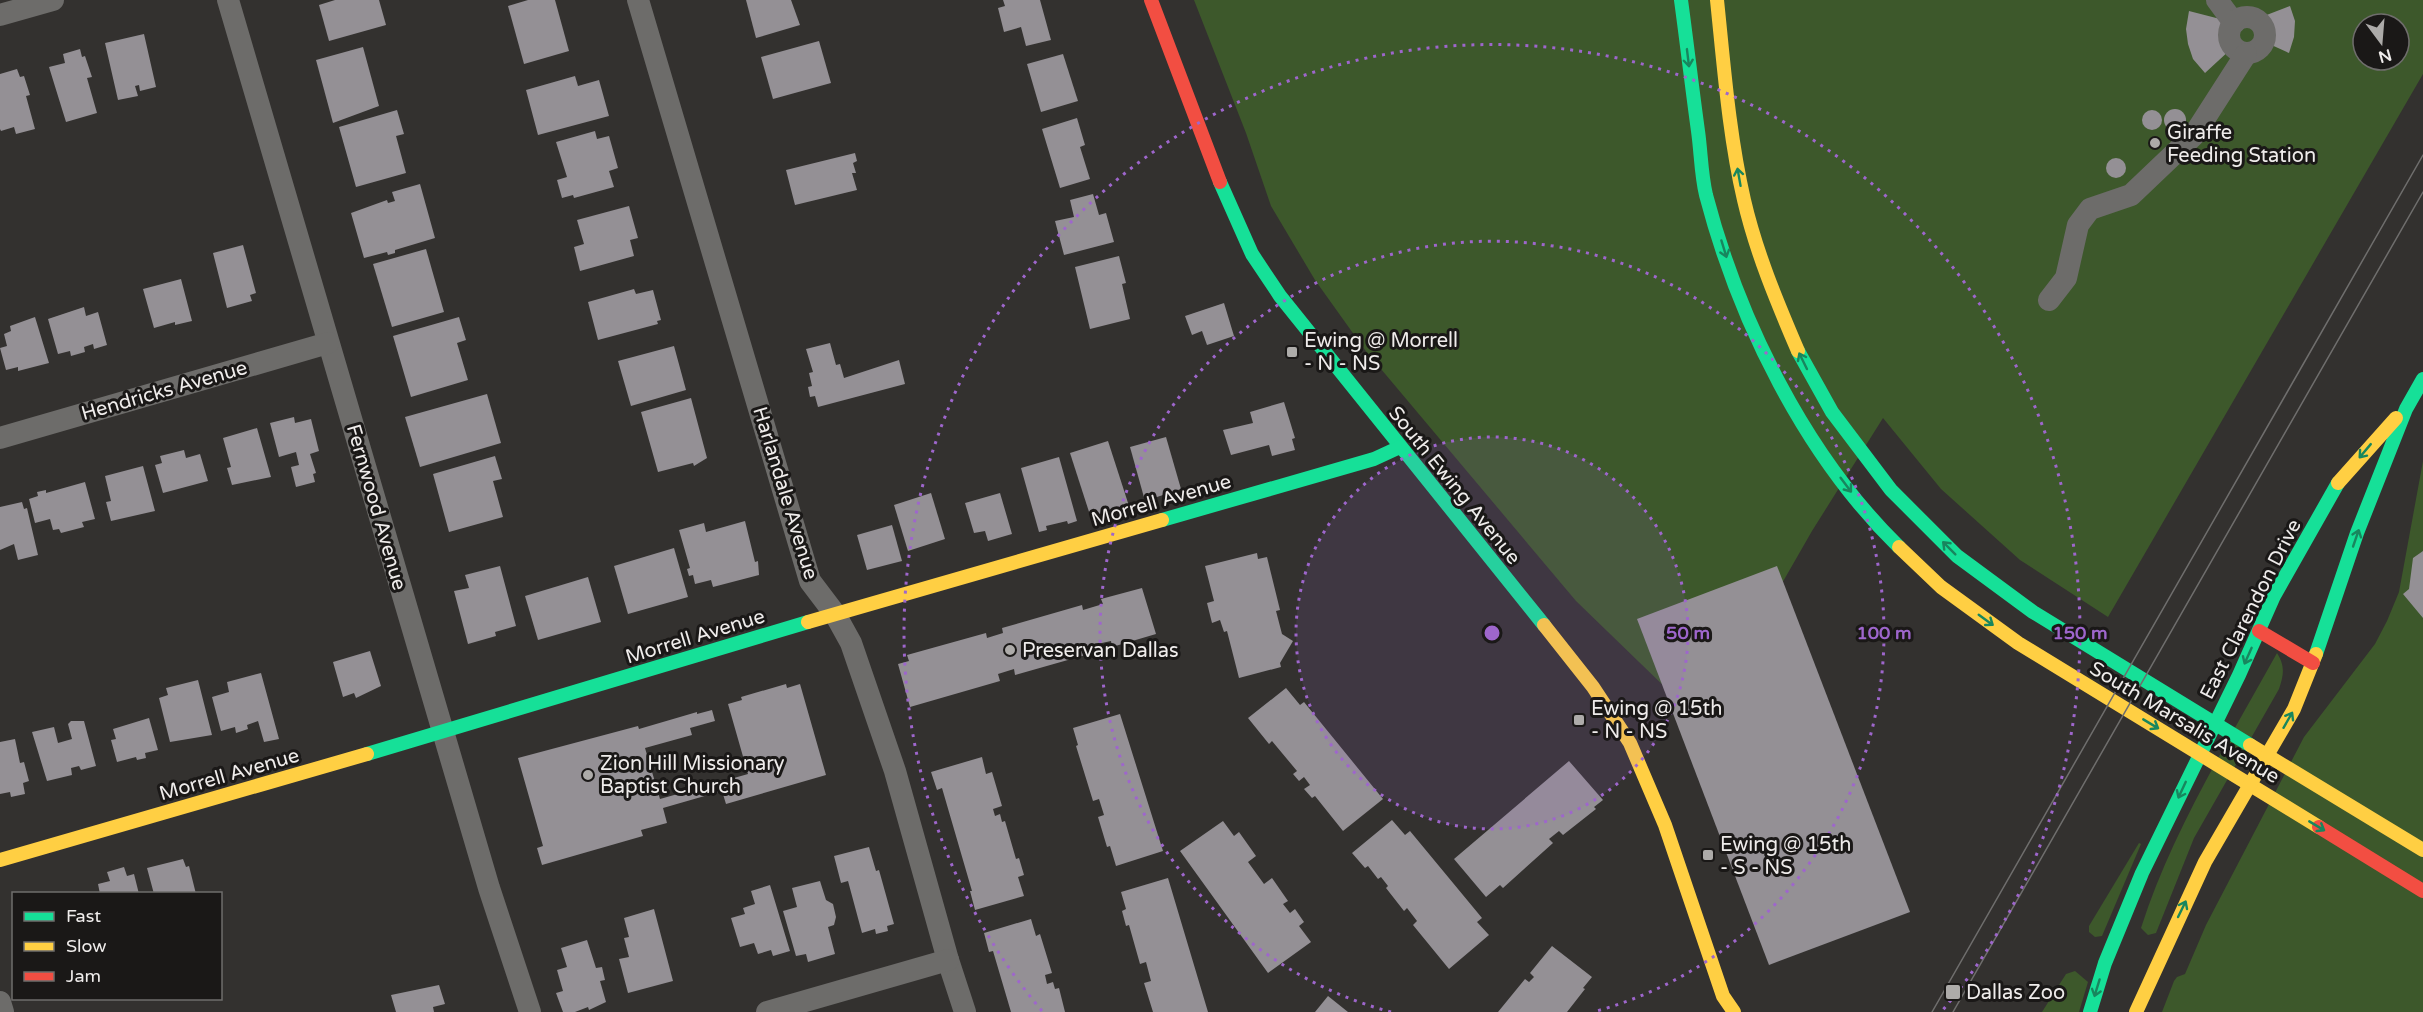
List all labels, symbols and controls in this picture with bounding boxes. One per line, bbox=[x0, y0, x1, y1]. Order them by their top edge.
north arrow bbox=[2351, 12, 2411, 72]
text: N bbox=[2376, 44, 2394, 67]
one-way arrow bbox=[1683, 48, 1694, 68]
place label: Giraffe Feeding Station bbox=[2167, 121, 2316, 168]
marker: Giraffe Feeding Station bbox=[2148, 136, 2162, 150]
one-way arrow bbox=[1734, 168, 1745, 187]
one-way arrow bbox=[1719, 239, 1730, 258]
place label: Ewing @ Morrell - N - NS bbox=[1304, 329, 1458, 376]
marker: Ewing @ Morrell - N - NS bbox=[1285, 345, 1299, 359]
one-way arrow bbox=[1796, 352, 1808, 370]
street label: Hendricks Avenue bbox=[79, 356, 250, 426]
street label: South Ewing Avenue bbox=[1383, 402, 1525, 570]
street label: Harlandale Avenue bbox=[747, 404, 823, 583]
street label: Fernwood Avenue bbox=[341, 421, 411, 593]
one-way arrow bbox=[2358, 443, 2372, 458]
street label: Morrell Avenue bbox=[1089, 470, 1234, 532]
one-way arrow bbox=[1840, 477, 1853, 493]
street label: East Clarendon Drive bbox=[2195, 516, 2307, 703]
one-way arrow bbox=[2352, 529, 2363, 548]
one-way arrow bbox=[1942, 541, 1956, 556]
street label: Morrell Avenue bbox=[623, 604, 768, 670]
one-way arrow bbox=[1977, 614, 1993, 626]
text: 50 m bbox=[1666, 622, 1710, 644]
text: 100 m bbox=[1856, 622, 1912, 644]
text: 150 m bbox=[2052, 622, 2108, 644]
centre of rings bbox=[1482, 623, 1502, 643]
place label: Preservan Dallas bbox=[1022, 639, 1179, 663]
marker: Preservan Dallas bbox=[1003, 643, 1017, 657]
one-way arrow bbox=[2241, 646, 2253, 664]
street label: South Marsalis Avenue bbox=[2085, 657, 2284, 789]
place label: Ewing @ 15th - N - NS bbox=[1591, 697, 1722, 744]
one-way arrow bbox=[2282, 712, 2294, 729]
marker: Ewing @ 15th - N - NS bbox=[1572, 713, 1586, 727]
one-way arrow bbox=[2142, 718, 2159, 731]
street label: Morrell Avenue bbox=[157, 744, 302, 806]
place label: Zion Hill Missionary Baptist Church bbox=[600, 752, 785, 799]
marker: Zion Hill Missionary Baptist Church bbox=[581, 768, 595, 782]
one-way arrow bbox=[2176, 781, 2188, 799]
one-way arrow bbox=[2308, 821, 2325, 833]
place label: Ewing @ 15th - S - NS bbox=[1720, 833, 1851, 880]
marker: Ewing @ 15th - S - NS bbox=[1701, 848, 1715, 862]
legend bbox=[12, 892, 222, 1000]
one-way arrow bbox=[2177, 900, 2189, 918]
text: Fast bbox=[66, 905, 101, 927]
text: Slow bbox=[66, 935, 107, 957]
text: Jam bbox=[66, 965, 101, 987]
one-way arrow bbox=[2091, 978, 2102, 997]
place label: Dallas Zoo bbox=[1966, 981, 2065, 1005]
marker: Dallas Zoo bbox=[1944, 983, 1962, 1001]

